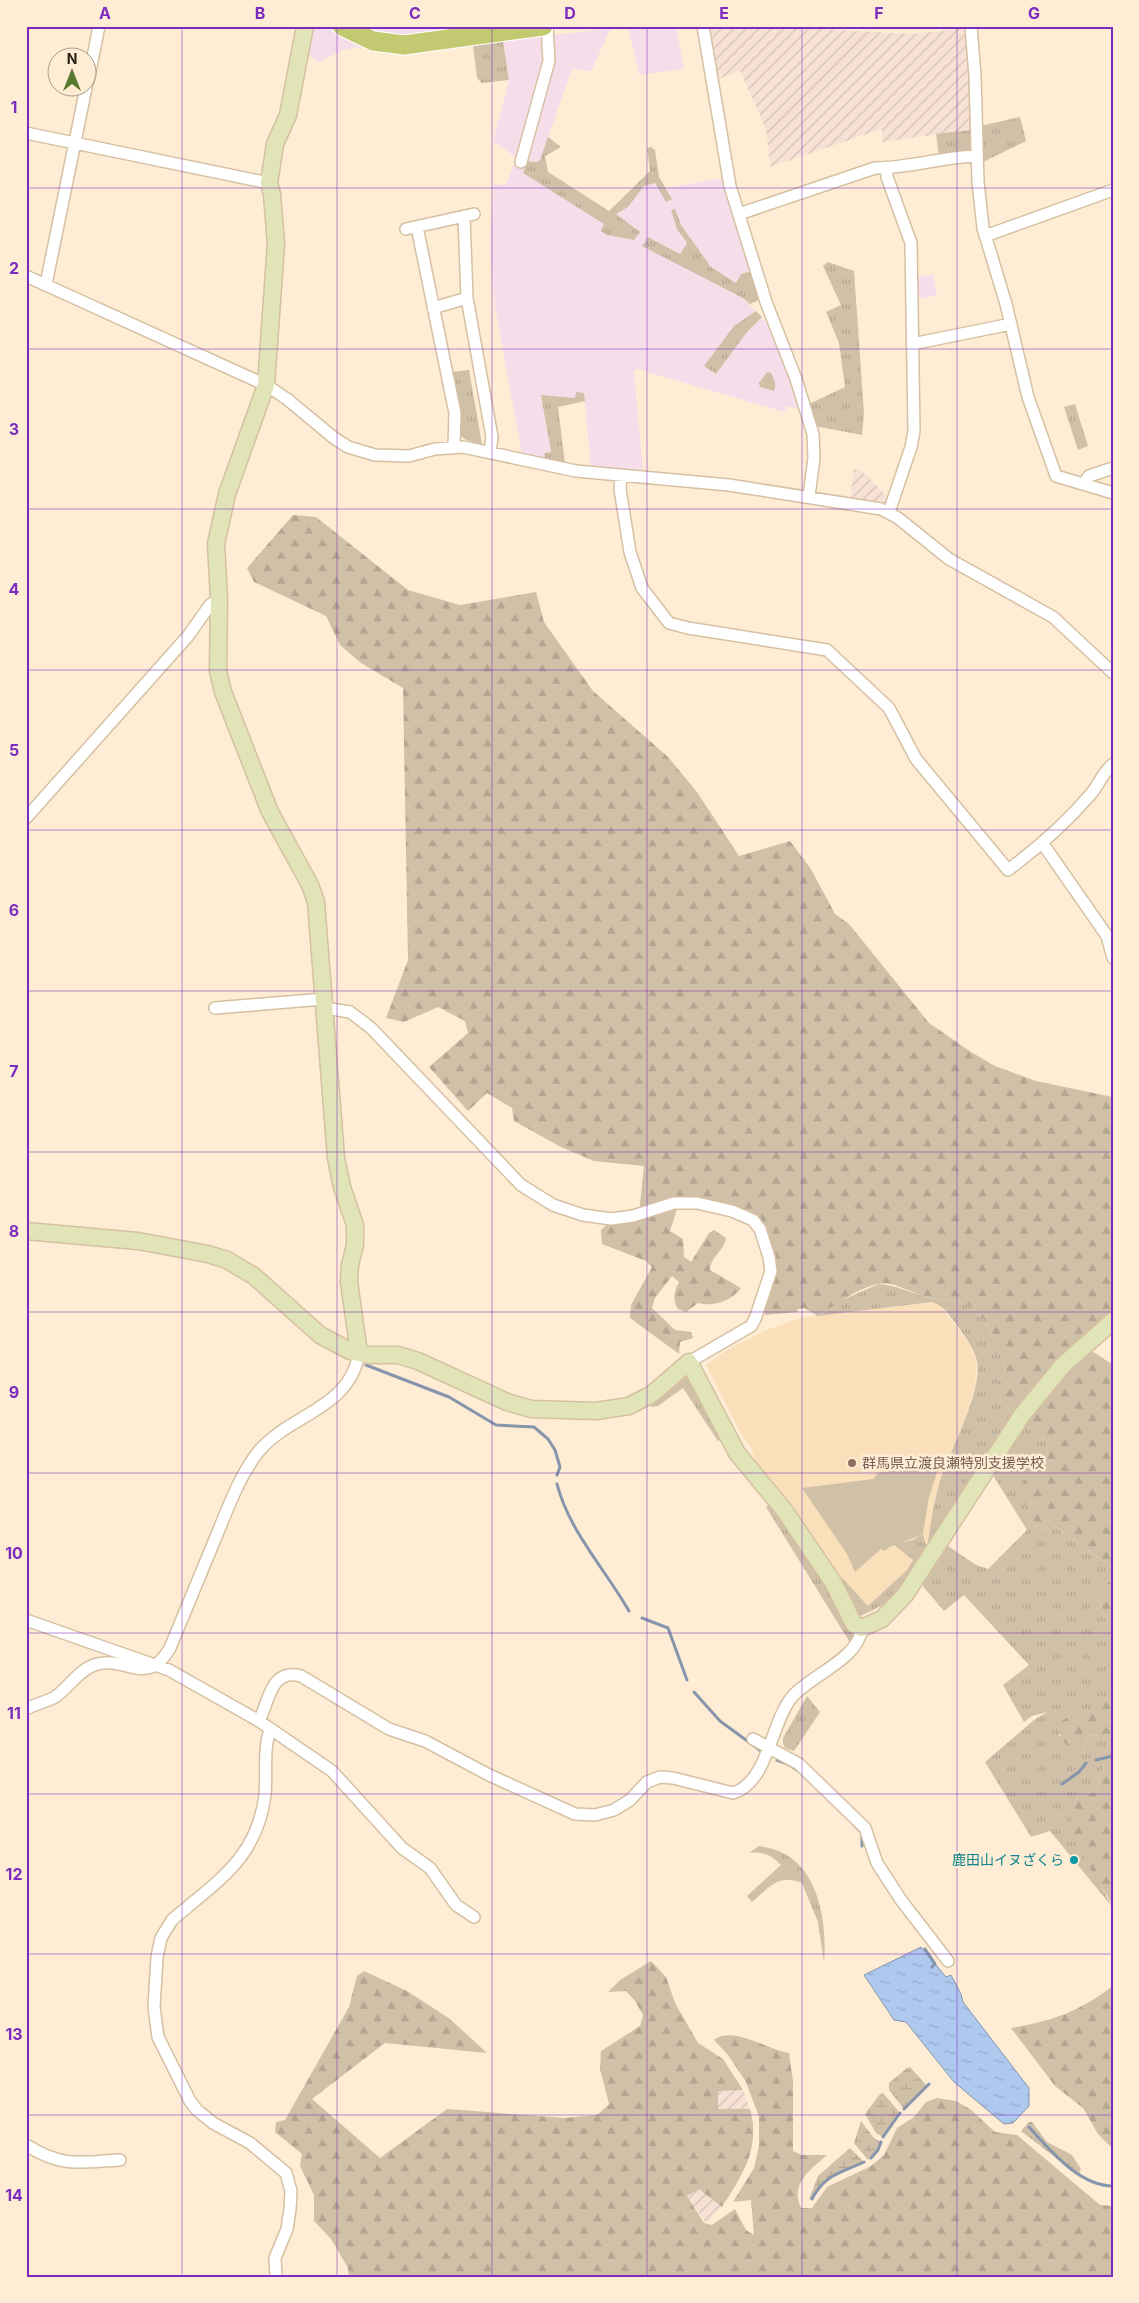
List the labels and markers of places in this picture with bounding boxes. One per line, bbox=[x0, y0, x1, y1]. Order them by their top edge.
place label: 群馬県立渡良瀬特別支援学校 bbox=[862, 1454, 1044, 1471]
marker: 群馬県立渡良瀬特別支援学校 bbox=[846, 1457, 858, 1469]
place label: 鹿田山イヌざくら bbox=[952, 1851, 1064, 1868]
marker: 鹿田山イヌざくら bbox=[1068, 1854, 1080, 1866]

